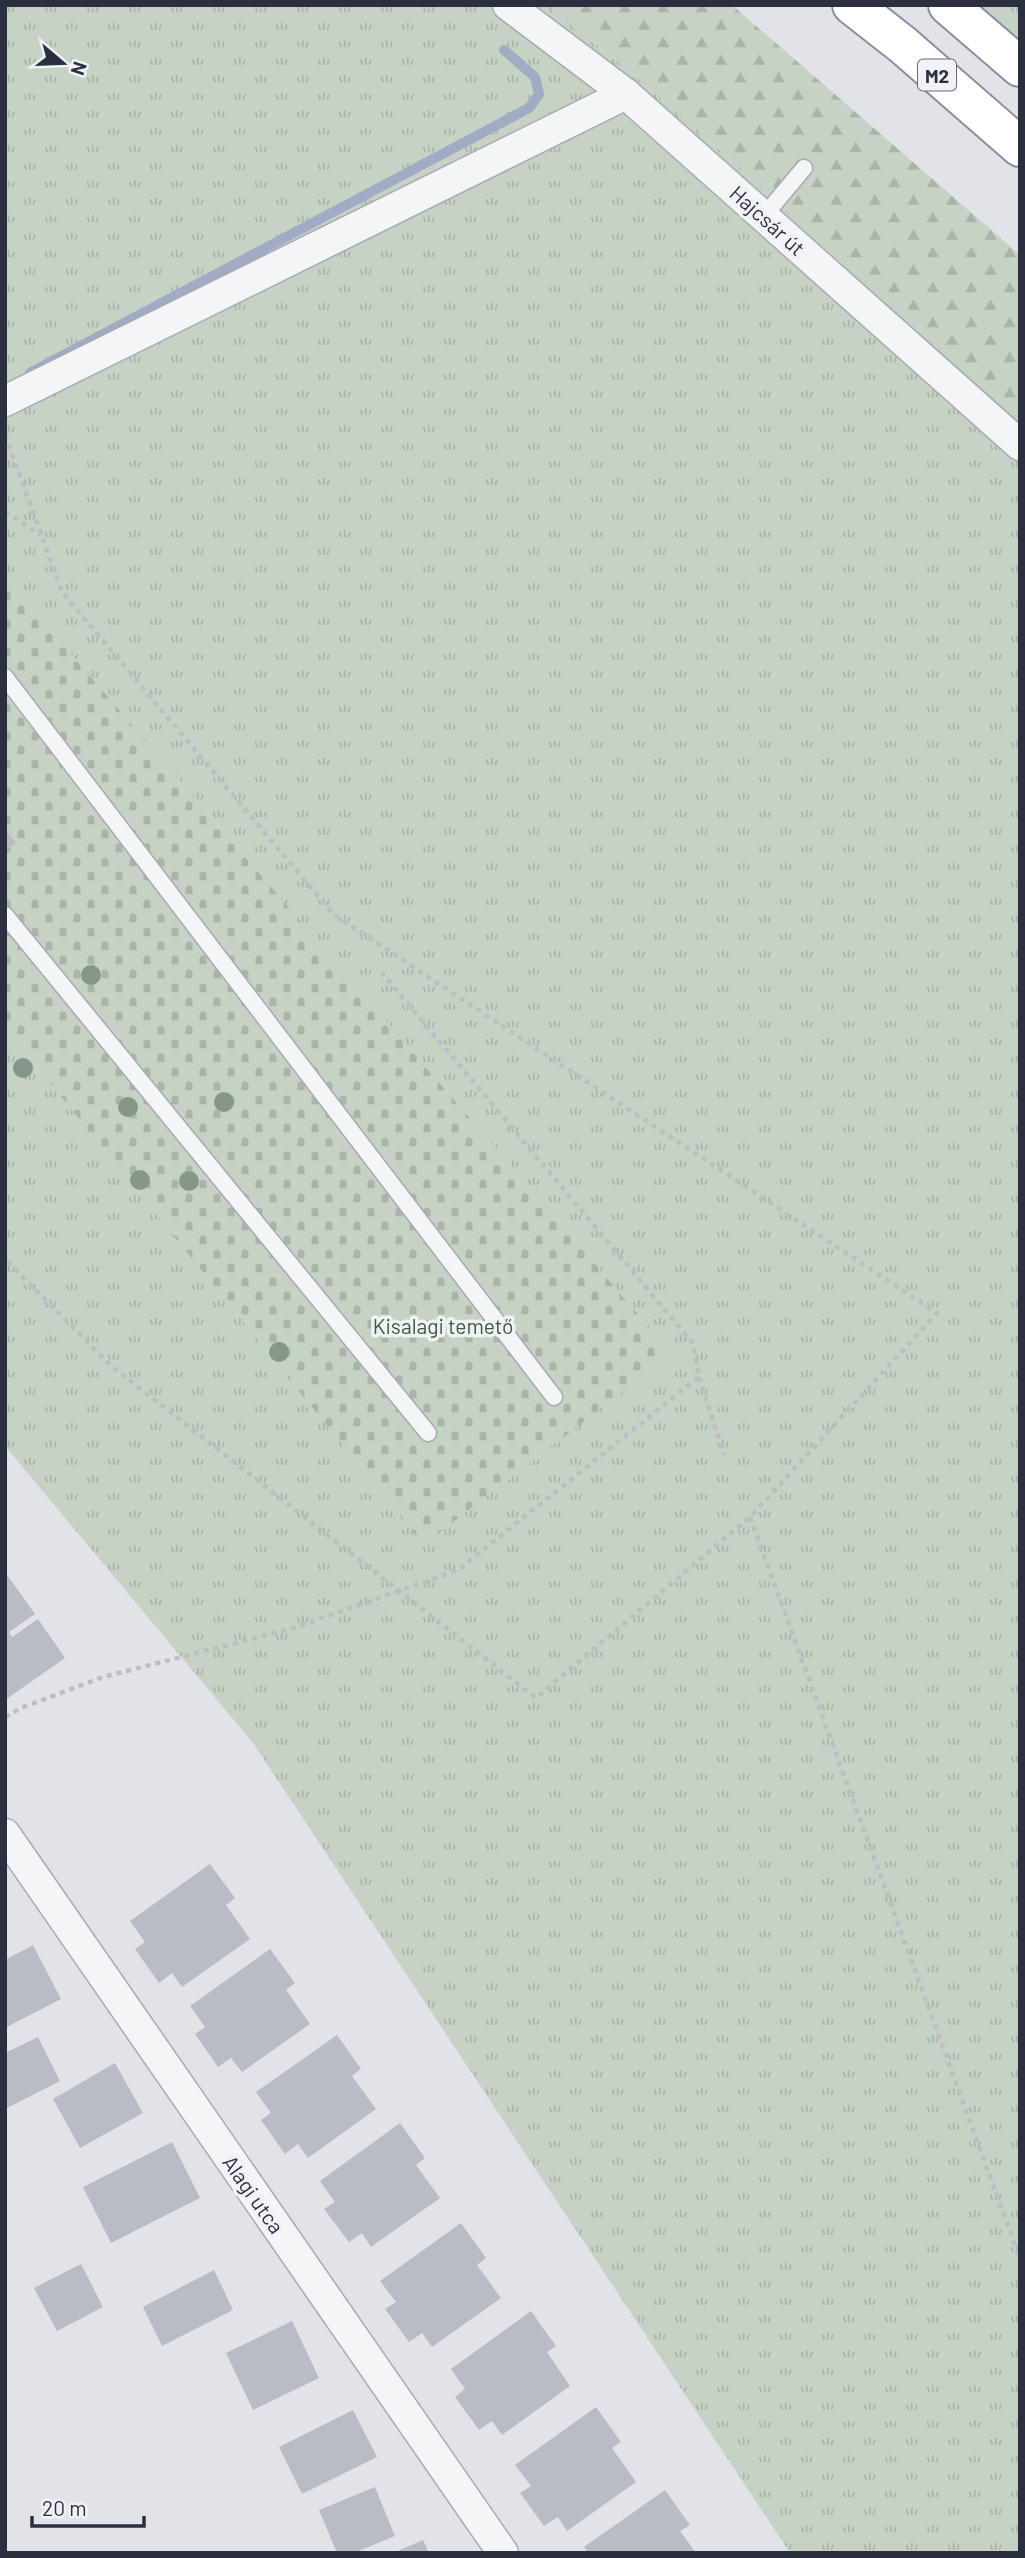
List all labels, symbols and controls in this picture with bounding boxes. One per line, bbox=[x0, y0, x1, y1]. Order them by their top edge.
north arrow bbox=[28, 28, 98, 98]
text: N bbox=[67, 59, 92, 78]
road number: M2 bbox=[918, 60, 956, 90]
street label: Hajcsár út bbox=[725, 180, 811, 260]
park label: Kisalagi temető bbox=[373, 1313, 513, 1338]
street label: Alagi utca bbox=[218, 2150, 290, 2238]
scale bar bbox=[32, 2484, 144, 2528]
text: 20 m bbox=[42, 2495, 87, 2520]

